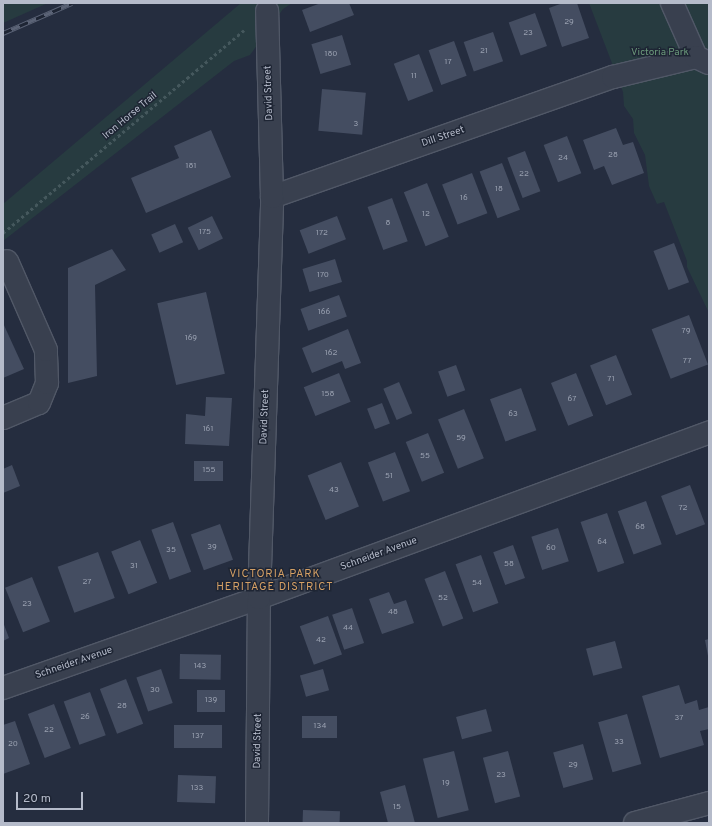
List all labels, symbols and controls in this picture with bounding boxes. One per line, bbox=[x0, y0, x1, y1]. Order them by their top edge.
house number: 29 bbox=[564, 18, 574, 28]
house number: 23 bbox=[523, 29, 533, 39]
house number: 21 bbox=[480, 47, 488, 57]
park label: Victoria Park bbox=[631, 47, 689, 59]
house number: 180 bbox=[325, 50, 337, 60]
house number: 17 bbox=[444, 58, 452, 68]
street label: David Street bbox=[262, 65, 276, 121]
house number: 11 bbox=[411, 72, 417, 82]
street label: Iron Horse Trail bbox=[100, 90, 160, 142]
house number: 3 bbox=[354, 120, 358, 130]
street label: Dill Street bbox=[420, 124, 466, 150]
house number: 28 bbox=[608, 151, 618, 161]
house number: 24 bbox=[558, 154, 568, 164]
house number: 181 bbox=[186, 162, 196, 172]
house number: 22 bbox=[519, 170, 529, 180]
house number: 18 bbox=[495, 185, 503, 195]
house number: 16 bbox=[460, 194, 468, 204]
house number: 12 bbox=[422, 210, 430, 220]
house number: 8 bbox=[386, 219, 390, 229]
house number: 175 bbox=[199, 228, 211, 238]
house number: 172 bbox=[316, 229, 328, 239]
house number: 170 bbox=[317, 271, 329, 281]
house number: 166 bbox=[318, 308, 330, 318]
house number: 79 bbox=[682, 327, 690, 337]
house number: 169 bbox=[185, 334, 197, 344]
house number: 162 bbox=[325, 349, 337, 359]
house number: 77 bbox=[683, 357, 691, 367]
house number: 71 bbox=[607, 375, 615, 385]
street label: David Street bbox=[258, 389, 272, 445]
house number: 158 bbox=[322, 390, 334, 400]
house number: 67 bbox=[568, 395, 576, 405]
house number: 63 bbox=[508, 410, 518, 420]
house number: 161 bbox=[203, 425, 213, 435]
house number: 59 bbox=[456, 434, 466, 444]
house number: 55 bbox=[420, 452, 430, 462]
house number: 155 bbox=[203, 466, 215, 476]
house number: 51 bbox=[385, 472, 393, 482]
house number: 43 bbox=[329, 486, 339, 496]
house number: 72 bbox=[679, 504, 687, 514]
house number: 68 bbox=[635, 523, 645, 533]
street label: Schneider Avenue bbox=[339, 535, 419, 573]
house number: 64 bbox=[597, 538, 607, 548]
house number: 39 bbox=[207, 543, 217, 553]
house number: 60 bbox=[546, 544, 556, 554]
house number: 35 bbox=[166, 546, 176, 556]
house number: 58 bbox=[504, 560, 514, 570]
house number: 31 bbox=[130, 562, 138, 572]
district label: VICTORIA PARK HERITAGE DISTRICT bbox=[216, 568, 334, 594]
house number: 27 bbox=[83, 578, 91, 588]
house number: 54 bbox=[472, 579, 482, 589]
house number: 52 bbox=[438, 594, 448, 604]
house number: 23 bbox=[22, 600, 32, 610]
house number: 48 bbox=[388, 608, 398, 618]
house number: 44 bbox=[343, 624, 353, 634]
house number: 42 bbox=[316, 636, 326, 646]
street label: Schneider Avenue bbox=[34, 644, 114, 682]
house number: 143 bbox=[194, 662, 206, 672]
house number: 30 bbox=[150, 686, 160, 696]
house number: 139 bbox=[205, 696, 217, 706]
house number: 28 bbox=[117, 702, 127, 712]
house number: 26 bbox=[80, 713, 90, 723]
street label: David Street bbox=[252, 713, 264, 769]
house number: 37 bbox=[675, 714, 683, 724]
house number: 134 bbox=[314, 722, 326, 732]
house number: 22 bbox=[44, 726, 54, 736]
house number: 137 bbox=[192, 732, 204, 742]
house number: 33 bbox=[614, 738, 624, 748]
house number: 20 bbox=[8, 740, 18, 750]
house number: 29 bbox=[568, 761, 578, 771]
house number: 23 bbox=[496, 771, 506, 781]
house number: 19 bbox=[442, 779, 450, 789]
scale bar bbox=[18, 784, 85, 810]
house number: 133 bbox=[191, 784, 203, 794]
text: 20 m bbox=[23, 791, 51, 807]
house number: 15 bbox=[393, 803, 401, 813]

